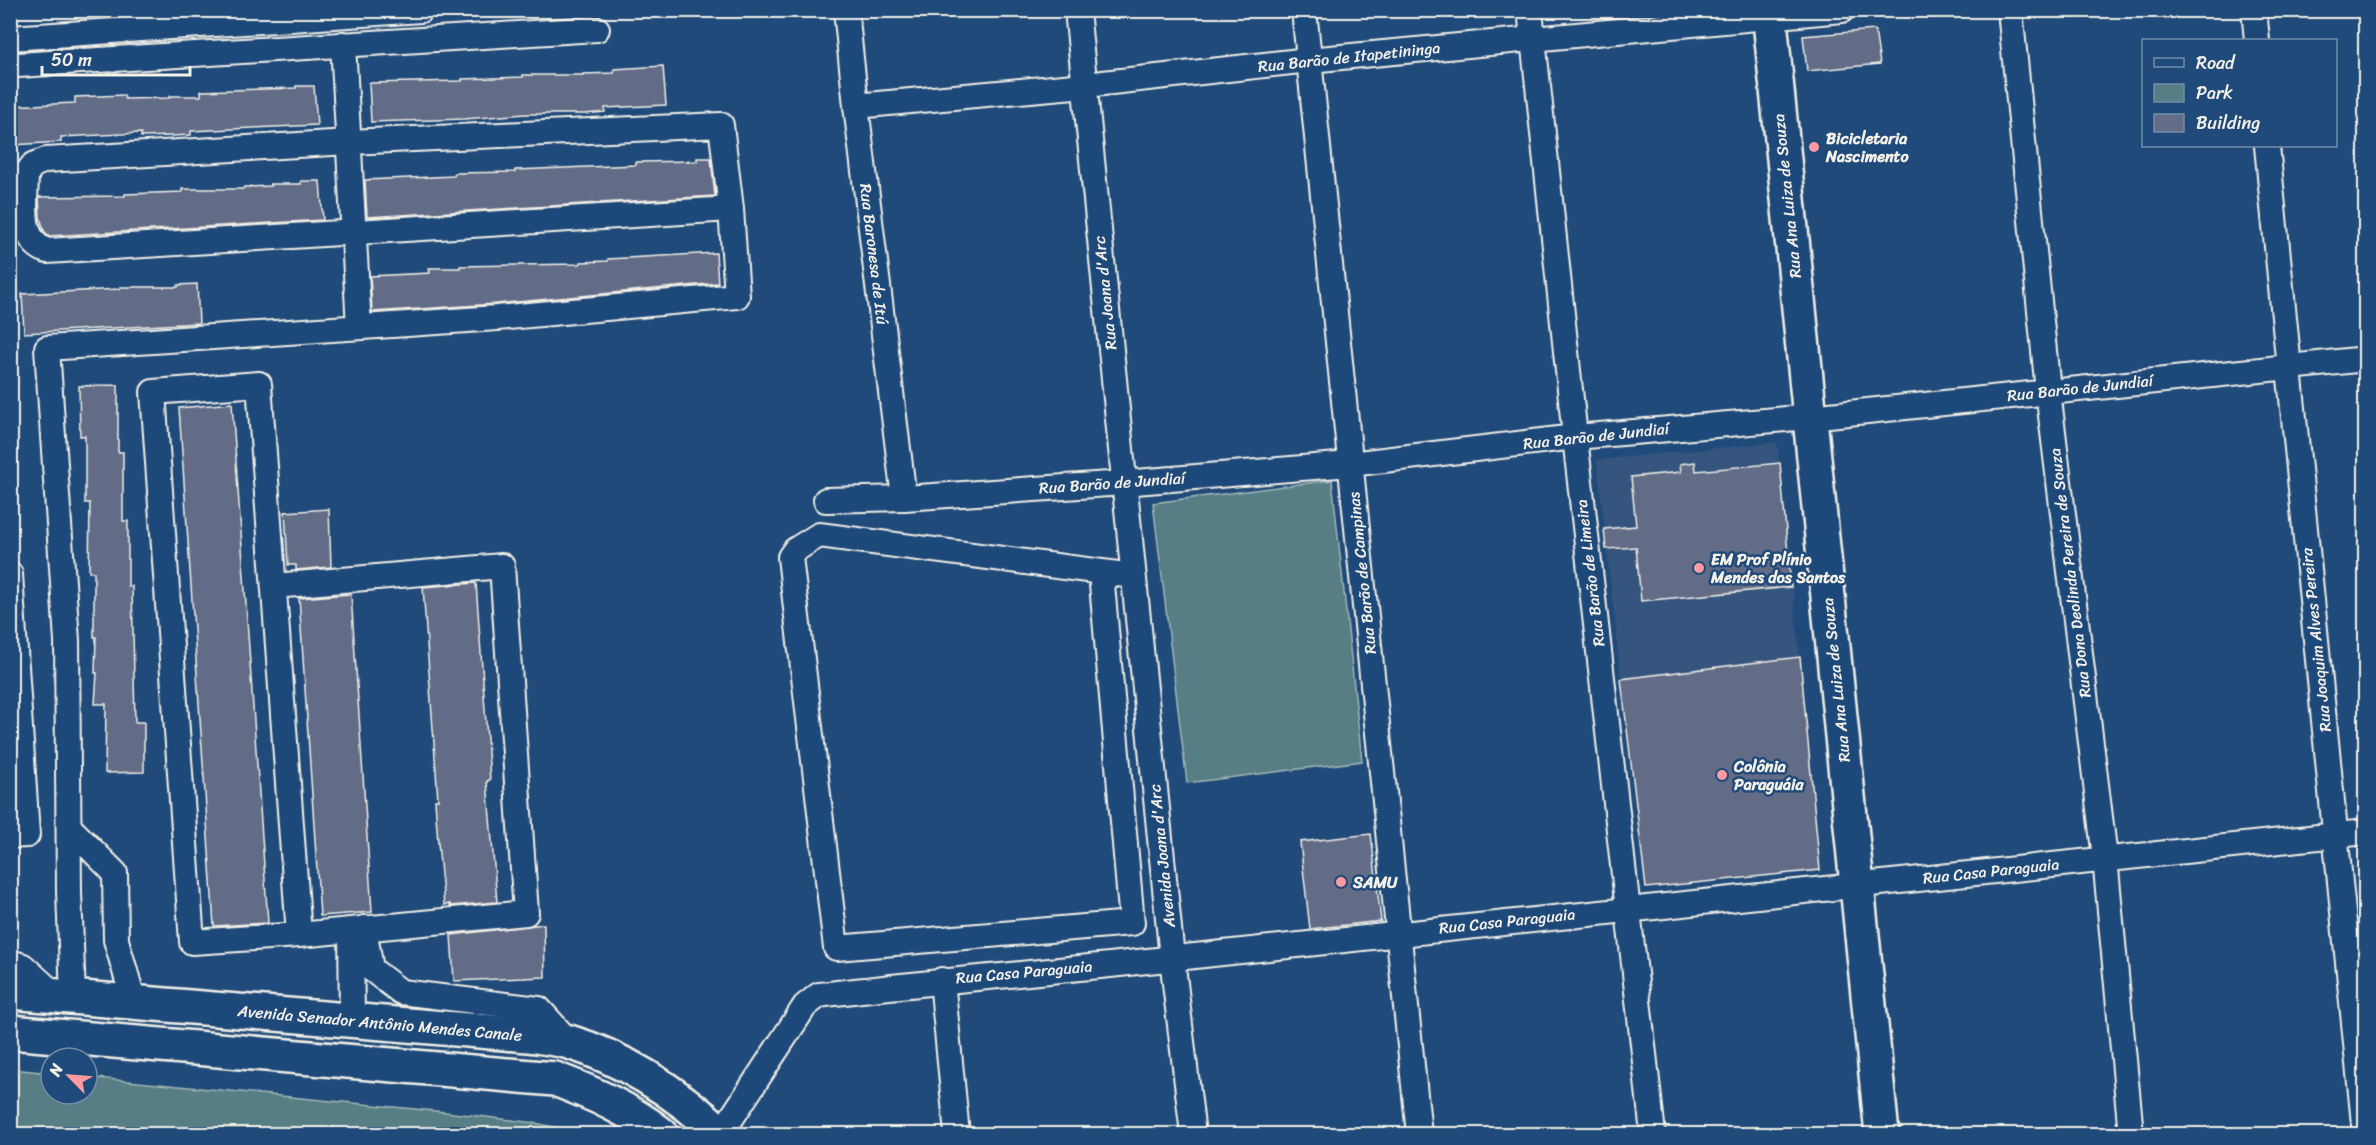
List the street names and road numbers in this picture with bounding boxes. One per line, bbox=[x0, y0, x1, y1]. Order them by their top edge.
street label: Rua Barão de Itapetininga bbox=[1256, 33, 1442, 81]
street label: Rua Ana Luiza de Souza bbox=[1764, 112, 1810, 280]
street label: Rua Baronesa de Itú bbox=[851, 182, 897, 327]
street label: Rua Joana d'Arc bbox=[1085, 235, 1125, 351]
street label: Rua Barão de Jundiaí bbox=[2006, 366, 2157, 410]
street label: Rua Barão de Jundiaí bbox=[1522, 414, 1673, 458]
street label: Rua Dona Deolinda Pereira de Souza bbox=[2040, 446, 2100, 700]
street label: Rua Barão de Jundiaí bbox=[1038, 463, 1189, 503]
street label: Rua Barão de Campinas bbox=[1339, 490, 1385, 655]
street label: Rua Barão de Limeira bbox=[1567, 498, 1613, 648]
street label: Rua Joaquim Alves Pereira bbox=[2292, 546, 2340, 733]
street label: Rua Ana Luiza de Souza bbox=[1813, 596, 1859, 764]
street label: Avenida Joana d'Arc bbox=[1140, 783, 1184, 930]
street label: Rua Casa Paraguaia bbox=[1921, 849, 2061, 893]
street label: Rua Casa Paraguaia bbox=[1437, 899, 1577, 943]
street label: Rua Casa Paraguaia bbox=[955, 952, 1093, 992]
street label: Avenida Senador Antônio Mendes Canale bbox=[235, 996, 524, 1050]

